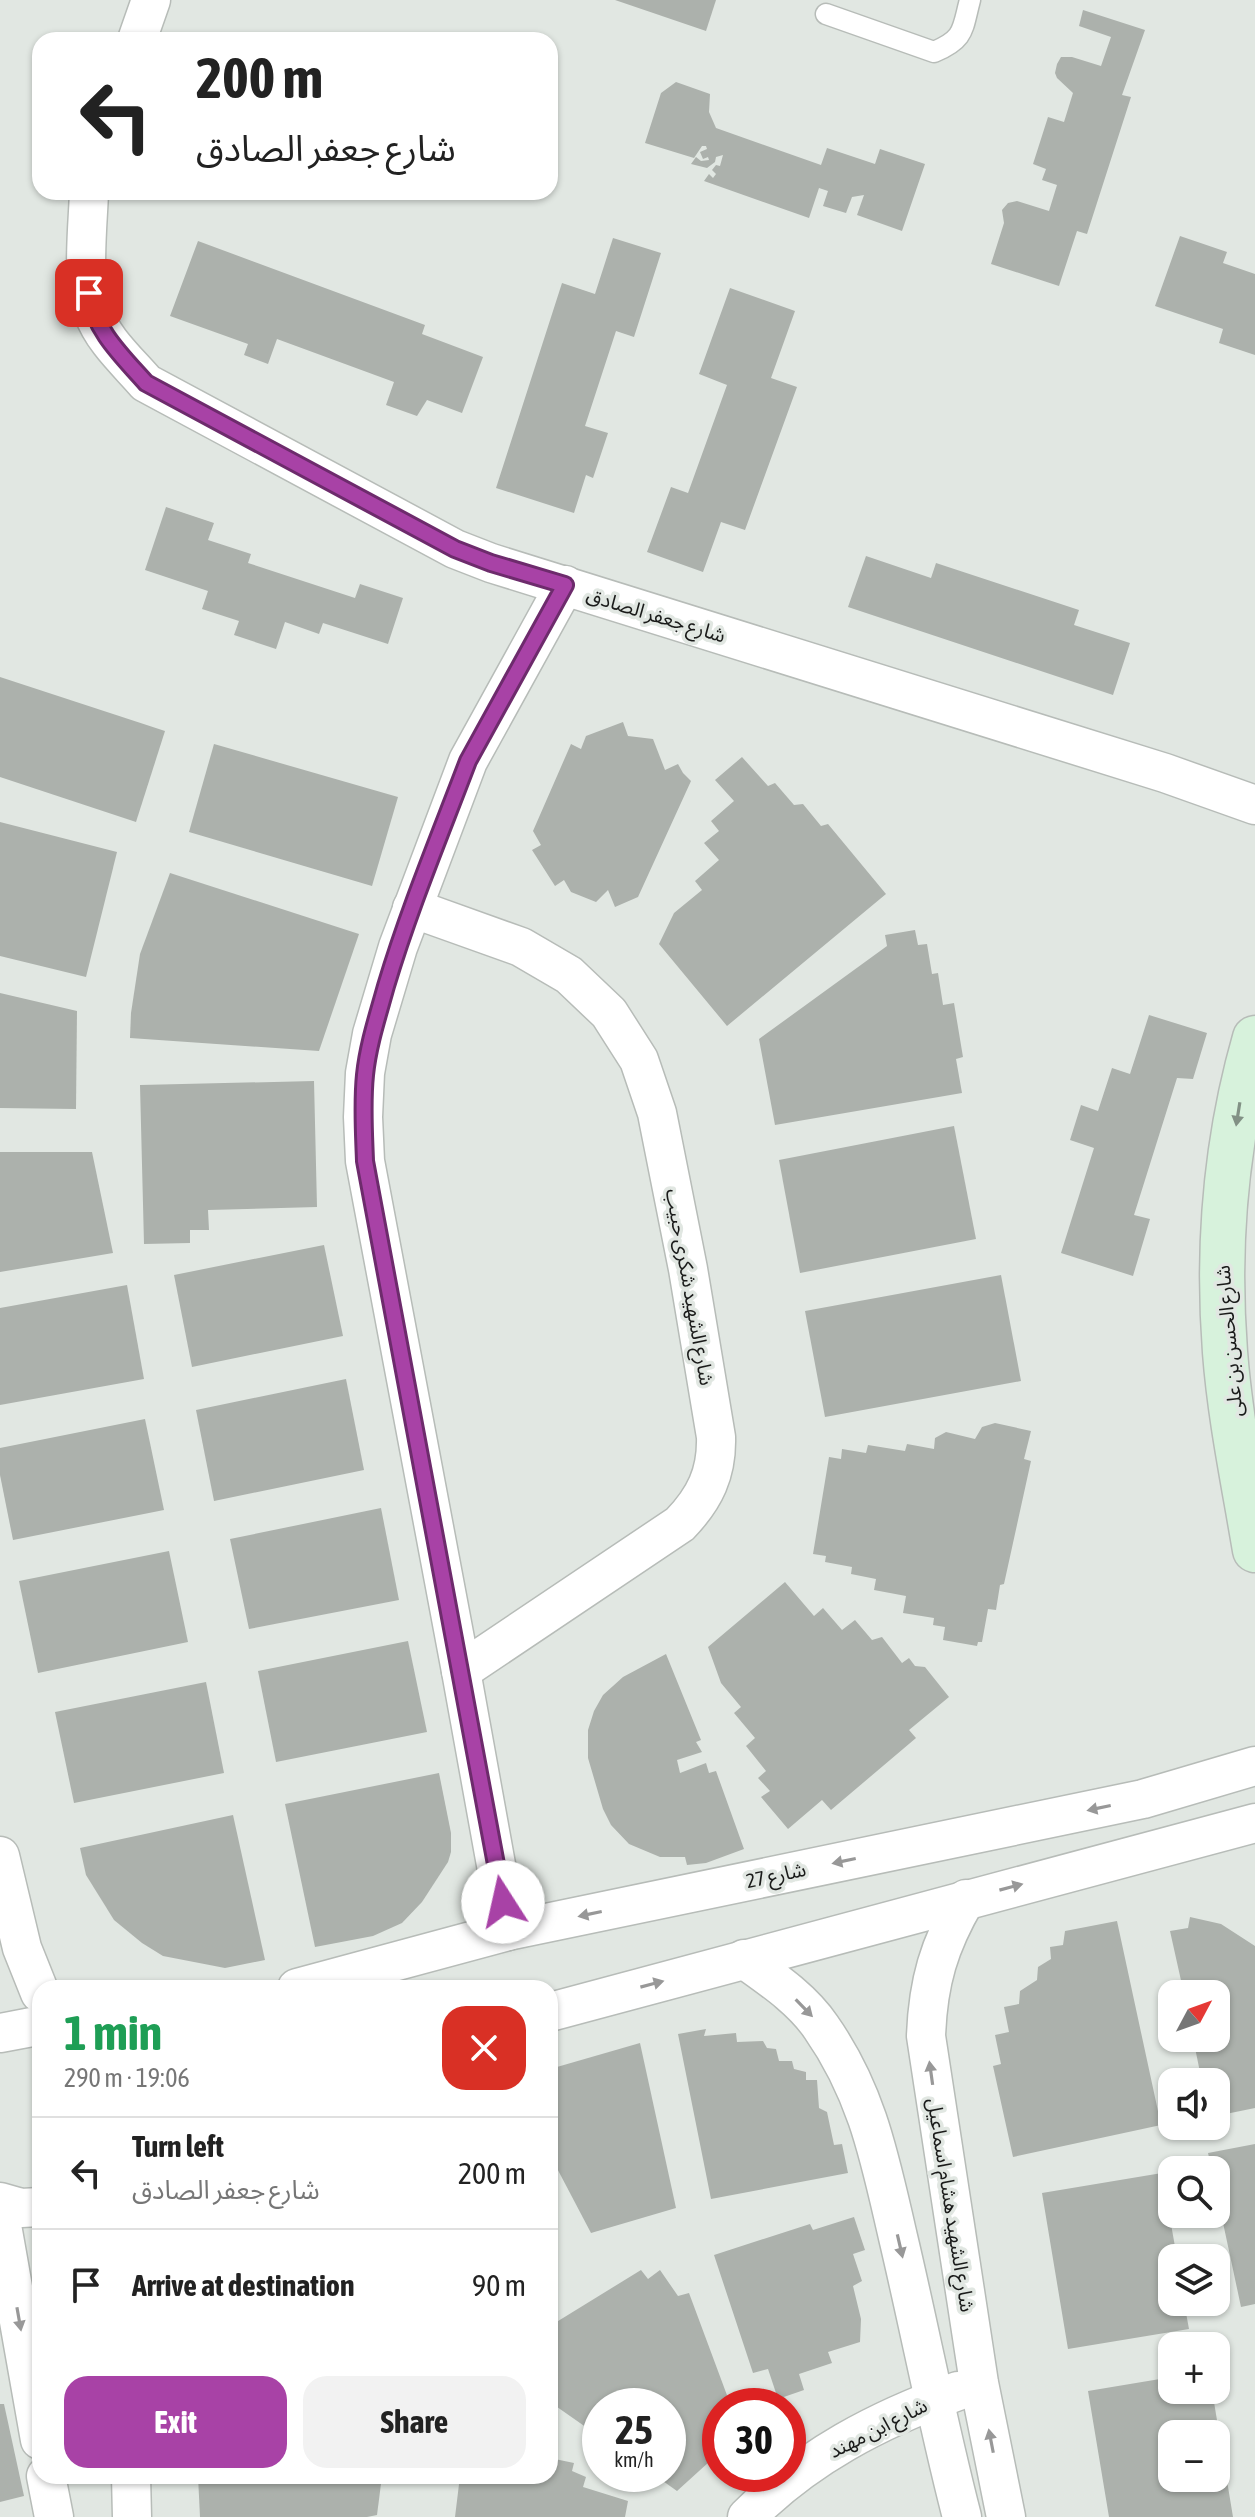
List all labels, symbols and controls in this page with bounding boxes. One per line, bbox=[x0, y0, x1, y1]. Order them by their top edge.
text: 200 m bbox=[196, 46, 323, 110]
icon: left bbox=[64, 64, 168, 168]
text: شارع جعفر الصادق bbox=[196, 127, 456, 169]
pin bbox=[55, 259, 123, 327]
icon: arrive bbox=[67, 271, 111, 315]
street label: شارع جعفر الصادق bbox=[583, 582, 728, 650]
one-way arrow bbox=[1231, 1102, 1243, 1127]
street label: شارع الشهيد شكرى حبيب bbox=[658, 1187, 719, 1388]
street label: شارع الحسن بن على bbox=[1210, 1264, 1251, 1418]
one-way arrow bbox=[1086, 1802, 1111, 1815]
one-way arrow bbox=[831, 1855, 856, 1868]
street label: شارع 27 bbox=[744, 1857, 809, 1896]
position arrow bbox=[461, 1860, 545, 1944]
one-way arrow bbox=[999, 1880, 1024, 1892]
one-way arrow bbox=[577, 1908, 602, 1921]
one-way arrow bbox=[640, 1977, 665, 1989]
north arrow bbox=[1158, 1980, 1230, 2052]
map controls bbox=[1158, 1980, 1230, 2492]
one-way arrow bbox=[795, 1998, 813, 2017]
text: 1 min bbox=[64, 2005, 162, 2060]
button: close bbox=[442, 2006, 526, 2090]
one-way arrow bbox=[924, 2061, 937, 2086]
text: 290 m · 19:06 bbox=[64, 2063, 190, 2093]
button: sound bbox=[1158, 2068, 1230, 2140]
street label: شارع الشهيد هشام اسماعيل bbox=[919, 2096, 980, 2314]
text: Turn left bbox=[132, 2129, 224, 2163]
icon: left bbox=[64, 2151, 108, 2195]
text: 200 m bbox=[458, 2156, 526, 2190]
button: search bbox=[1158, 2156, 1230, 2228]
text: شارع جعفر الصادق bbox=[132, 2175, 320, 2205]
one-way arrow bbox=[895, 2233, 907, 2258]
button: layers bbox=[1158, 2244, 1230, 2316]
icon: arrive bbox=[64, 2263, 108, 2307]
text: Arrive at destination bbox=[132, 2268, 354, 2302]
text: 90 m bbox=[472, 2268, 526, 2302]
one-way arrow bbox=[13, 2306, 25, 2331]
button: + bbox=[1158, 2332, 1230, 2404]
button: Exit bbox=[64, 2376, 287, 2468]
button: Share bbox=[303, 2376, 526, 2468]
speed limit sign: 30 bbox=[702, 2388, 806, 2492]
street label: شارع ابن مهند bbox=[825, 2393, 933, 2466]
text: 25 bbox=[615, 2407, 653, 2452]
button: − bbox=[1158, 2420, 1230, 2492]
one-way arrow bbox=[984, 2428, 997, 2453]
text: km/h bbox=[614, 2448, 654, 2471]

